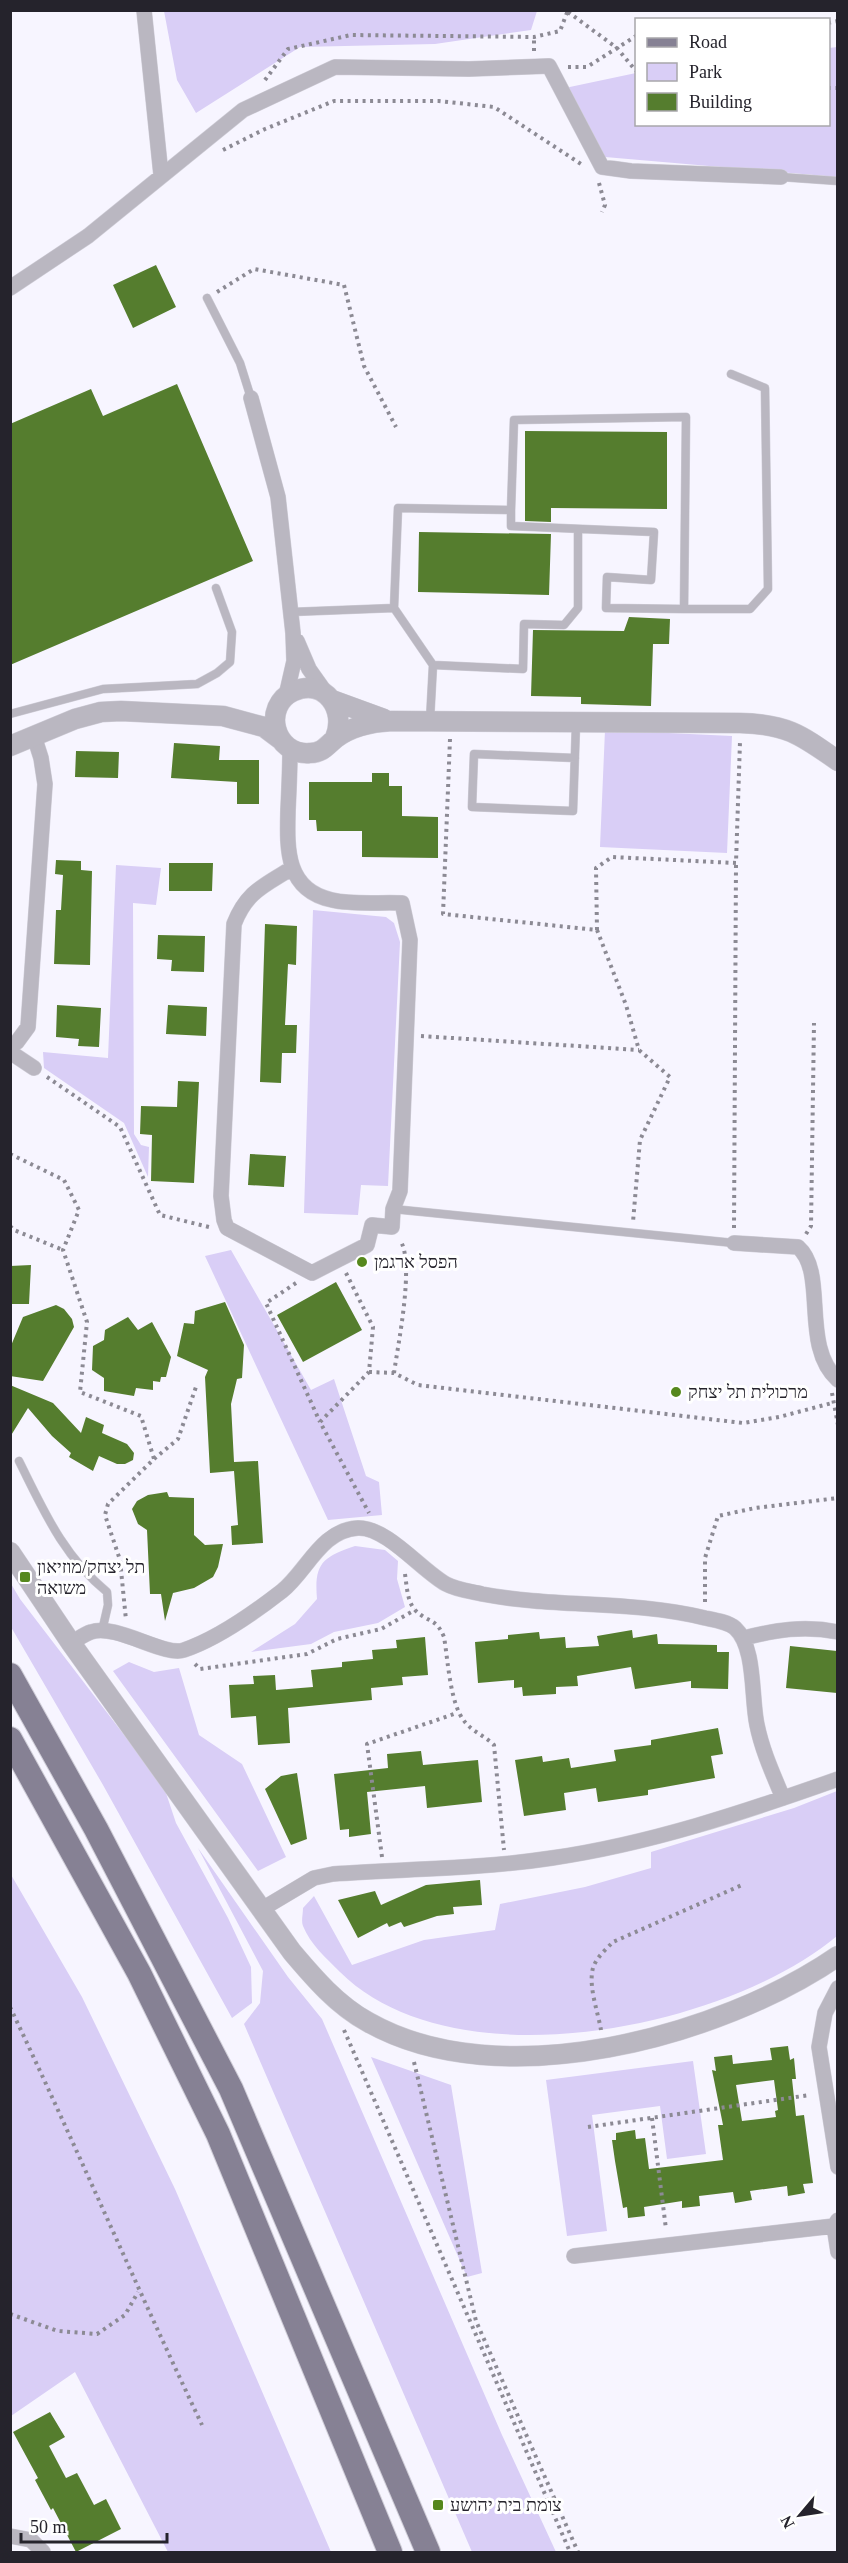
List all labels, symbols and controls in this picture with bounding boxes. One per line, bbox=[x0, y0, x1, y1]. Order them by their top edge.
legend bbox=[635, 18, 830, 126]
text: Road bbox=[689, 32, 727, 52]
text: Park bbox=[689, 62, 722, 82]
text: Building bbox=[689, 92, 752, 112]
place label: הפסל ארגמן bbox=[374, 1252, 458, 1272]
marker: הפסל ארגמן bbox=[355, 1255, 369, 1269]
place label: מרכולית תל יצחק bbox=[688, 1382, 808, 1402]
marker: מרכולית תל יצחק bbox=[669, 1385, 683, 1399]
place label: תל יצחק/מוזיאון משואה bbox=[37, 1557, 145, 1598]
marker: תל יצחק/מוזיאון משואה bbox=[18, 1570, 32, 1584]
north arrow bbox=[770, 2485, 830, 2545]
place label: צומת בית יהושע bbox=[450, 2495, 562, 2515]
marker: צומת בית יהושע bbox=[431, 2498, 445, 2512]
scale bar bbox=[21, 2506, 166, 2544]
text: N bbox=[777, 2512, 798, 2531]
text: 50 m bbox=[30, 2517, 67, 2537]

